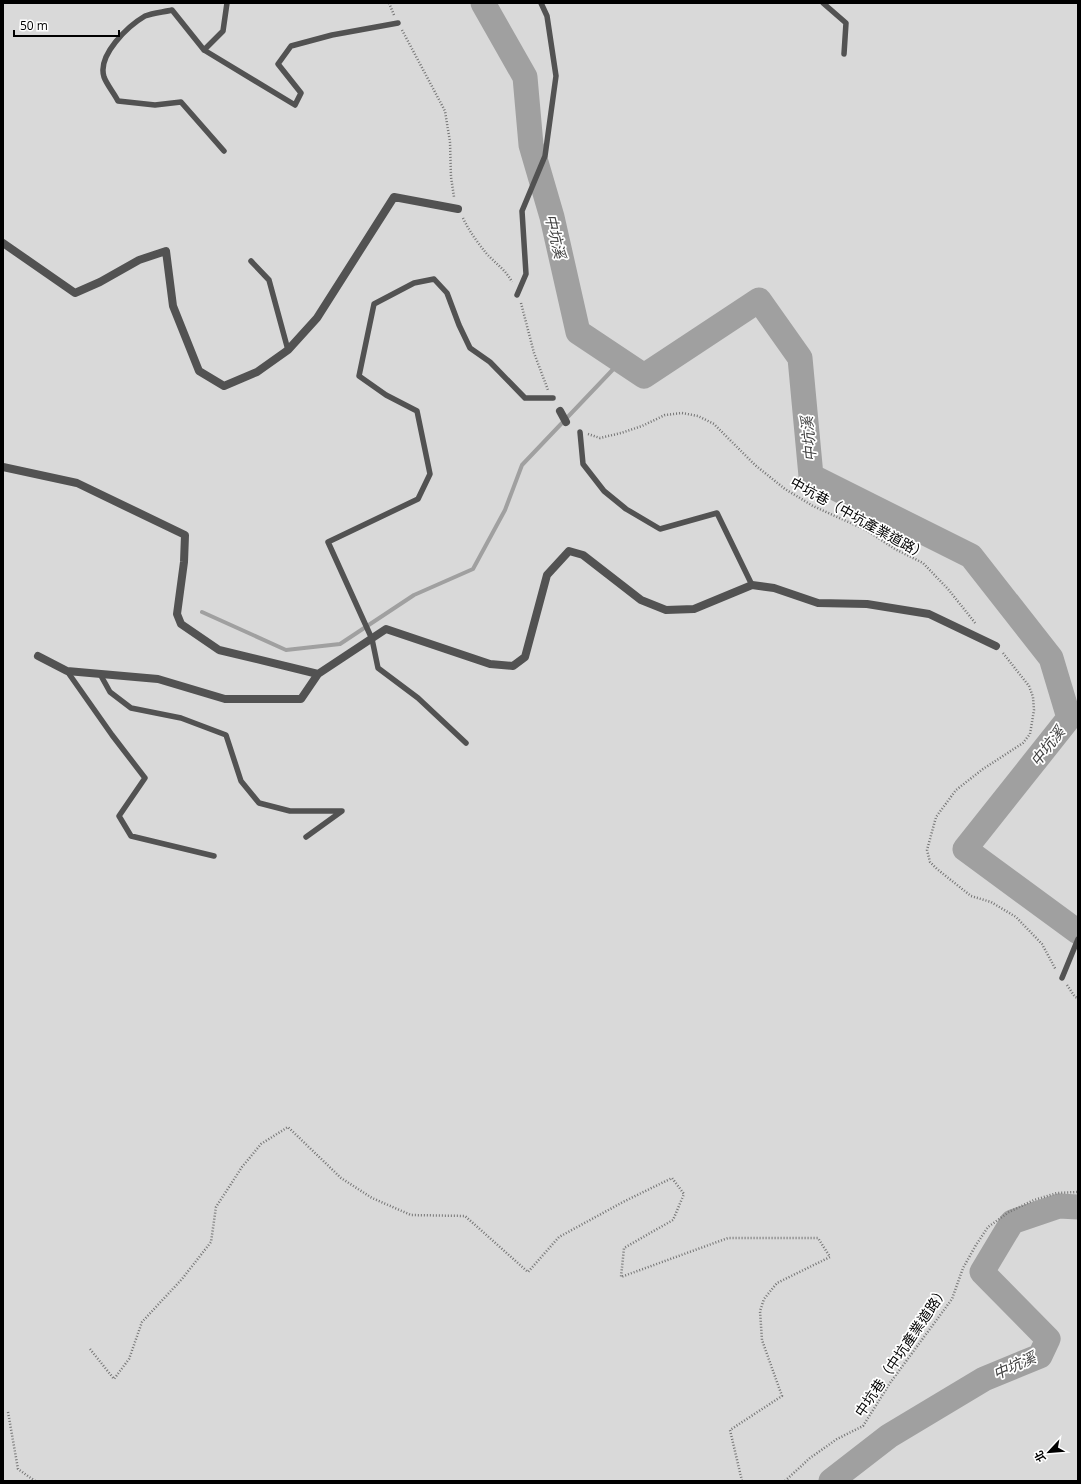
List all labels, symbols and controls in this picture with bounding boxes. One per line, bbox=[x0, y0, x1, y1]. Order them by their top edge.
scale bar bbox=[14, 12, 119, 38]
text: 50 m bbox=[20, 17, 48, 34]
water label: 中坑溪 bbox=[541, 212, 571, 262]
water label: 中坑溪 bbox=[796, 414, 820, 462]
street label: 中坑巷（中坑產業道路） bbox=[787, 472, 931, 564]
water label: 中坑溪 bbox=[1025, 721, 1070, 770]
street label: 中坑巷（中坑產業道路） bbox=[850, 1282, 952, 1420]
water label: 中坑溪 bbox=[989, 1346, 1040, 1383]
north arrow bbox=[1029, 1432, 1069, 1472]
text: 北 bbox=[1030, 1448, 1049, 1465]

